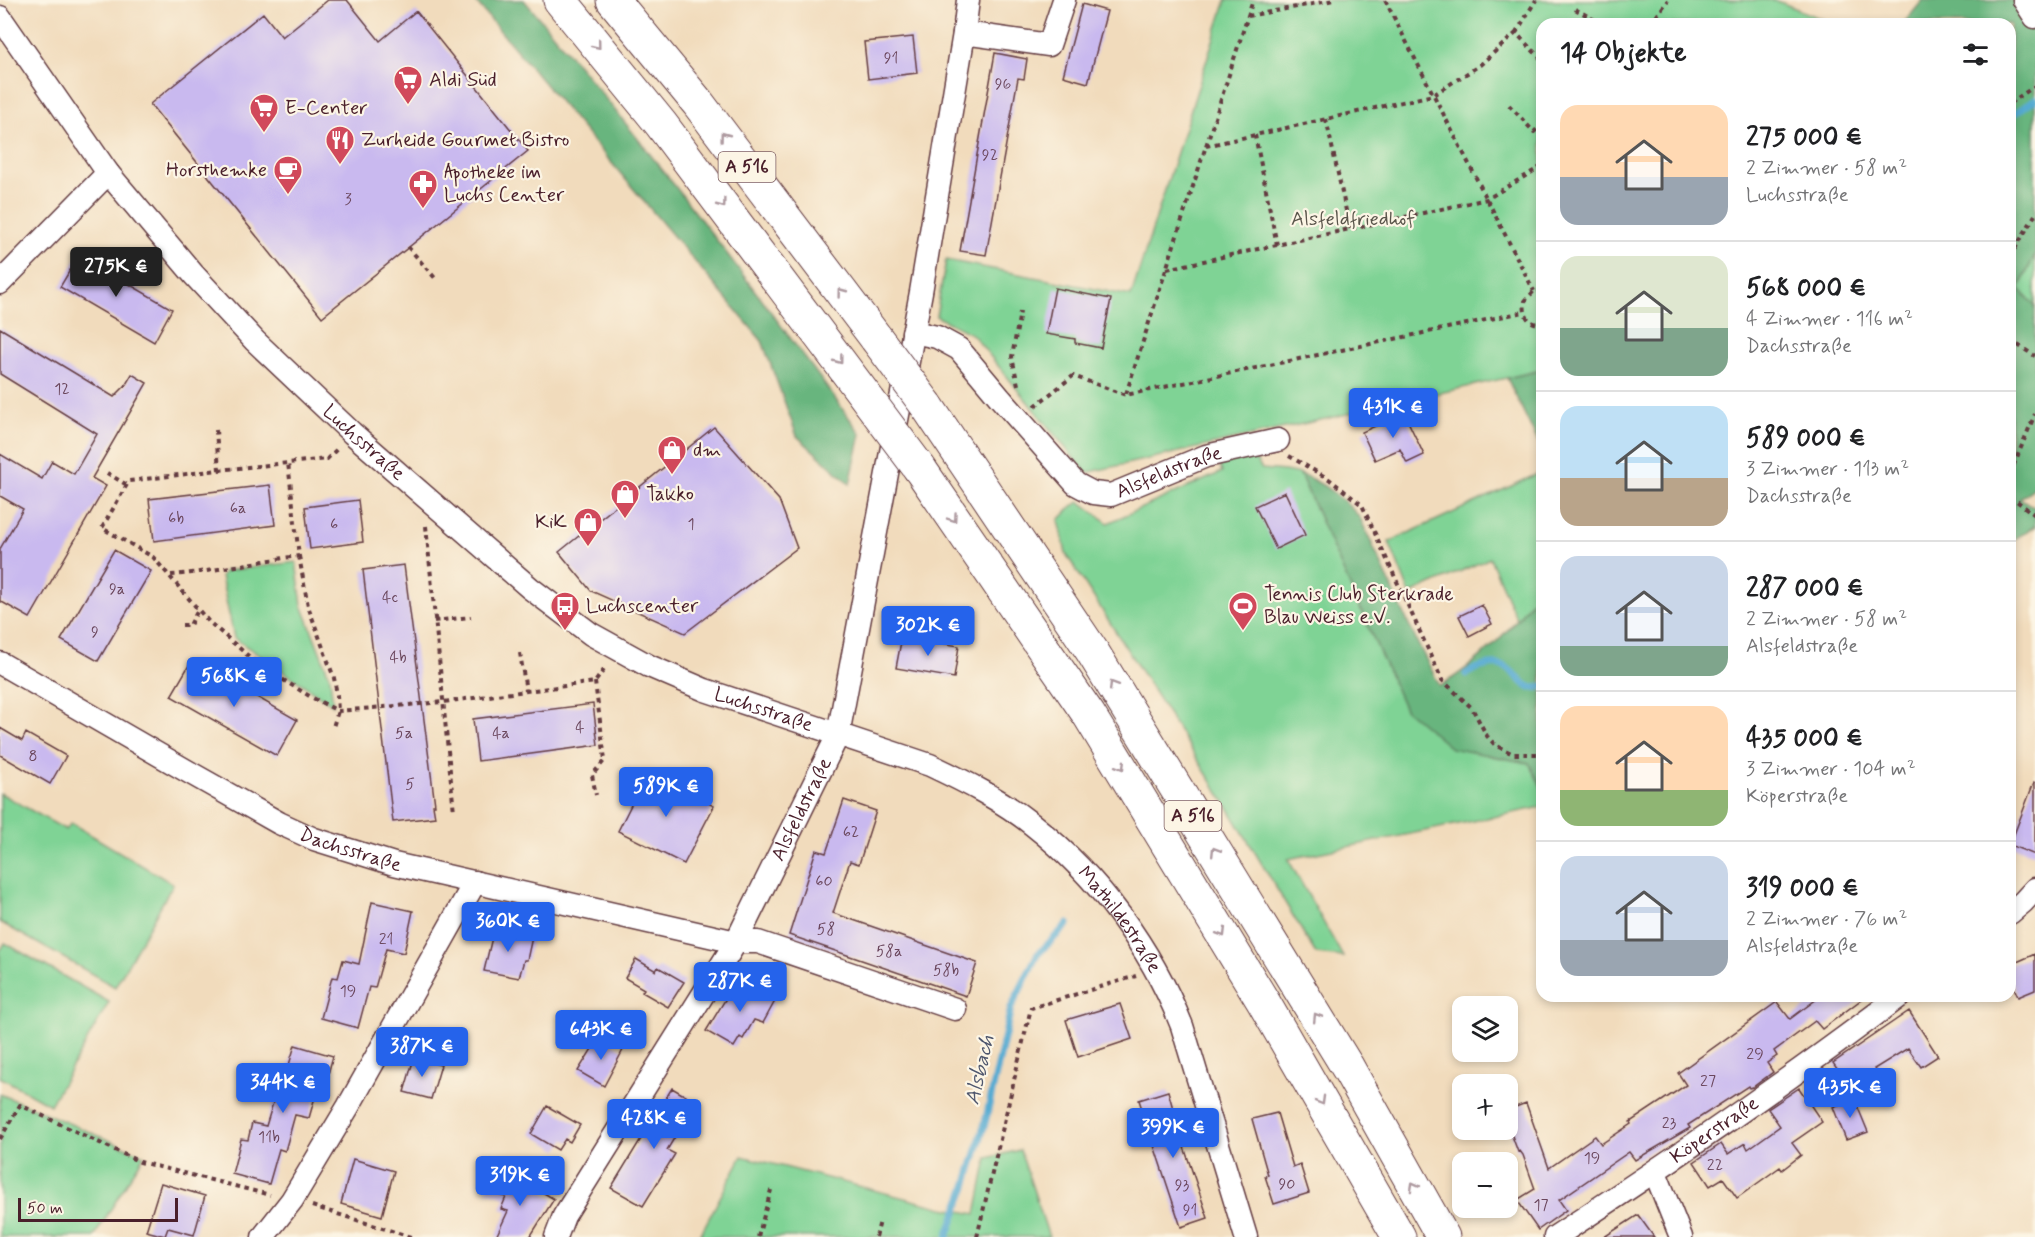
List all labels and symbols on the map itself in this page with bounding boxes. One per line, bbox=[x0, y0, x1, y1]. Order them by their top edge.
one-way arrow bbox=[590, 39, 601, 50]
house number: 91 bbox=[884, 48, 898, 69]
supermarket icon: Aldi Süd bbox=[392, 64, 424, 106]
place label: Aldi Süd bbox=[429, 67, 497, 94]
house number: 96 bbox=[995, 74, 1011, 95]
supermarket icon: E-Center bbox=[248, 92, 280, 134]
place label: E-Center bbox=[285, 95, 368, 122]
restaurant icon: Zurheide Gourmet Bistro bbox=[324, 124, 356, 166]
place label: Zurheide Gourmet Bistro bbox=[361, 127, 570, 154]
one-way arrow bbox=[720, 132, 731, 143]
house number: 92 bbox=[982, 145, 998, 166]
road number: A 516 bbox=[718, 152, 776, 182]
cafe icon: Horsthemke bbox=[272, 154, 304, 196]
place label: Horsthemke bbox=[166, 157, 267, 184]
place label: Apotheke im Luchs Center bbox=[444, 159, 565, 209]
pharmacy icon: Apotheke im Luchs Center bbox=[407, 168, 439, 210]
house number: 3 bbox=[344, 189, 352, 210]
one-way arrow bbox=[714, 198, 725, 209]
park label: Alsfeldfriedhof bbox=[1291, 206, 1415, 233]
pin: 275K € bbox=[67, 247, 165, 298]
one-way arrow bbox=[838, 287, 849, 298]
one-way arrow bbox=[832, 353, 843, 364]
house number: 12 bbox=[54, 379, 70, 400]
pin: 431K € bbox=[1344, 388, 1442, 439]
street label: Luchsstraße bbox=[317, 398, 411, 487]
shop icon: dm bbox=[656, 434, 688, 476]
place label: dm bbox=[693, 437, 721, 464]
street label: Alsfeldstraße bbox=[1112, 439, 1225, 505]
shop icon: Takko bbox=[609, 478, 641, 520]
place label: Takko bbox=[646, 481, 694, 508]
house number: 6a bbox=[230, 498, 246, 519]
shop icon: KiK bbox=[572, 506, 604, 548]
house number: 6b bbox=[168, 508, 184, 529]
place label: KiK bbox=[535, 509, 567, 536]
one-way arrow bbox=[946, 511, 957, 522]
house number: 6 bbox=[330, 514, 338, 535]
house number: 1 bbox=[687, 514, 695, 535]
house number: 9a bbox=[109, 579, 125, 600]
place label: Tennis Club Sterkrade Blau Weiss e.V. bbox=[1264, 581, 1454, 631]
house number: 4c bbox=[382, 587, 398, 608]
bus stop icon: Luchscenter bbox=[549, 590, 581, 632]
sports icon: Tennis Club Sterkrade Blau Weiss e.V. bbox=[1227, 590, 1259, 632]
place label: Luchscenter bbox=[586, 593, 699, 620]
pin: 302K € bbox=[879, 606, 977, 657]
house number: 9 bbox=[91, 622, 99, 643]
house number: 4b bbox=[389, 647, 407, 668]
pin: 568K € bbox=[185, 657, 283, 708]
street label: Luchsstraße bbox=[711, 680, 817, 739]
one-way arrow bbox=[1108, 681, 1120, 691]
house number: 4 bbox=[575, 717, 585, 738]
house number: 5a bbox=[395, 723, 413, 744]
house number: 4a bbox=[492, 723, 510, 744]
house number: 8 bbox=[28, 746, 38, 767]
street label: Alsfeldstraße bbox=[765, 753, 838, 866]
one-way arrow bbox=[1113, 760, 1125, 770]
pin: 589K € bbox=[617, 767, 715, 818]
house number: 5 bbox=[405, 774, 415, 795]
road number: A 516 bbox=[1164, 801, 1222, 831]
street label: Dachsstraße bbox=[295, 820, 404, 879]
house number: 62 bbox=[843, 822, 859, 843]
one-way arrow bbox=[1210, 847, 1222, 857]
street label: Mathildestraße bbox=[1072, 860, 1168, 978]
house number: 60 bbox=[815, 871, 833, 892]
pin: 360K € bbox=[459, 902, 557, 953]
house number: 58 bbox=[817, 919, 835, 940]
one-way arrow bbox=[1214, 927, 1226, 937]
house number: 21 bbox=[379, 929, 393, 950]
house number: 58a bbox=[876, 941, 902, 962]
house number: 58b bbox=[933, 960, 959, 981]
pin: 287K € bbox=[691, 962, 789, 1013]
house number: 19 bbox=[340, 981, 356, 1002]
pin: 643K € bbox=[552, 1010, 650, 1061]
one-way arrow bbox=[1312, 1013, 1324, 1023]
pin: 387K € bbox=[373, 1027, 471, 1078]
water label: Alsbach bbox=[958, 1032, 1002, 1107]
house number: 29 bbox=[1746, 1044, 1764, 1065]
pin: 344K € bbox=[234, 1063, 332, 1114]
pin: 435K € bbox=[1801, 1068, 1899, 1119]
house number: 27 bbox=[1700, 1071, 1716, 1092]
street label: Köperstraße bbox=[1665, 1090, 1764, 1170]
one-way arrow bbox=[1314, 1095, 1325, 1105]
pin: 428K € bbox=[605, 1099, 703, 1150]
pin: 399K € bbox=[1124, 1108, 1222, 1159]
house number: 23 bbox=[1662, 1113, 1677, 1134]
house number: 11b bbox=[258, 1127, 280, 1148]
house number: 19 bbox=[1584, 1148, 1600, 1169]
house number: 22 bbox=[1707, 1155, 1723, 1176]
pin: 319K € bbox=[471, 1156, 569, 1207]
house number: 90 bbox=[1278, 1174, 1296, 1195]
house number: 93 bbox=[1175, 1175, 1190, 1196]
one-way arrow bbox=[1410, 1182, 1421, 1192]
scale bar bbox=[18, 1195, 178, 1222]
house number: 17 bbox=[1533, 1195, 1549, 1216]
house number: 91 bbox=[1183, 1200, 1197, 1221]

